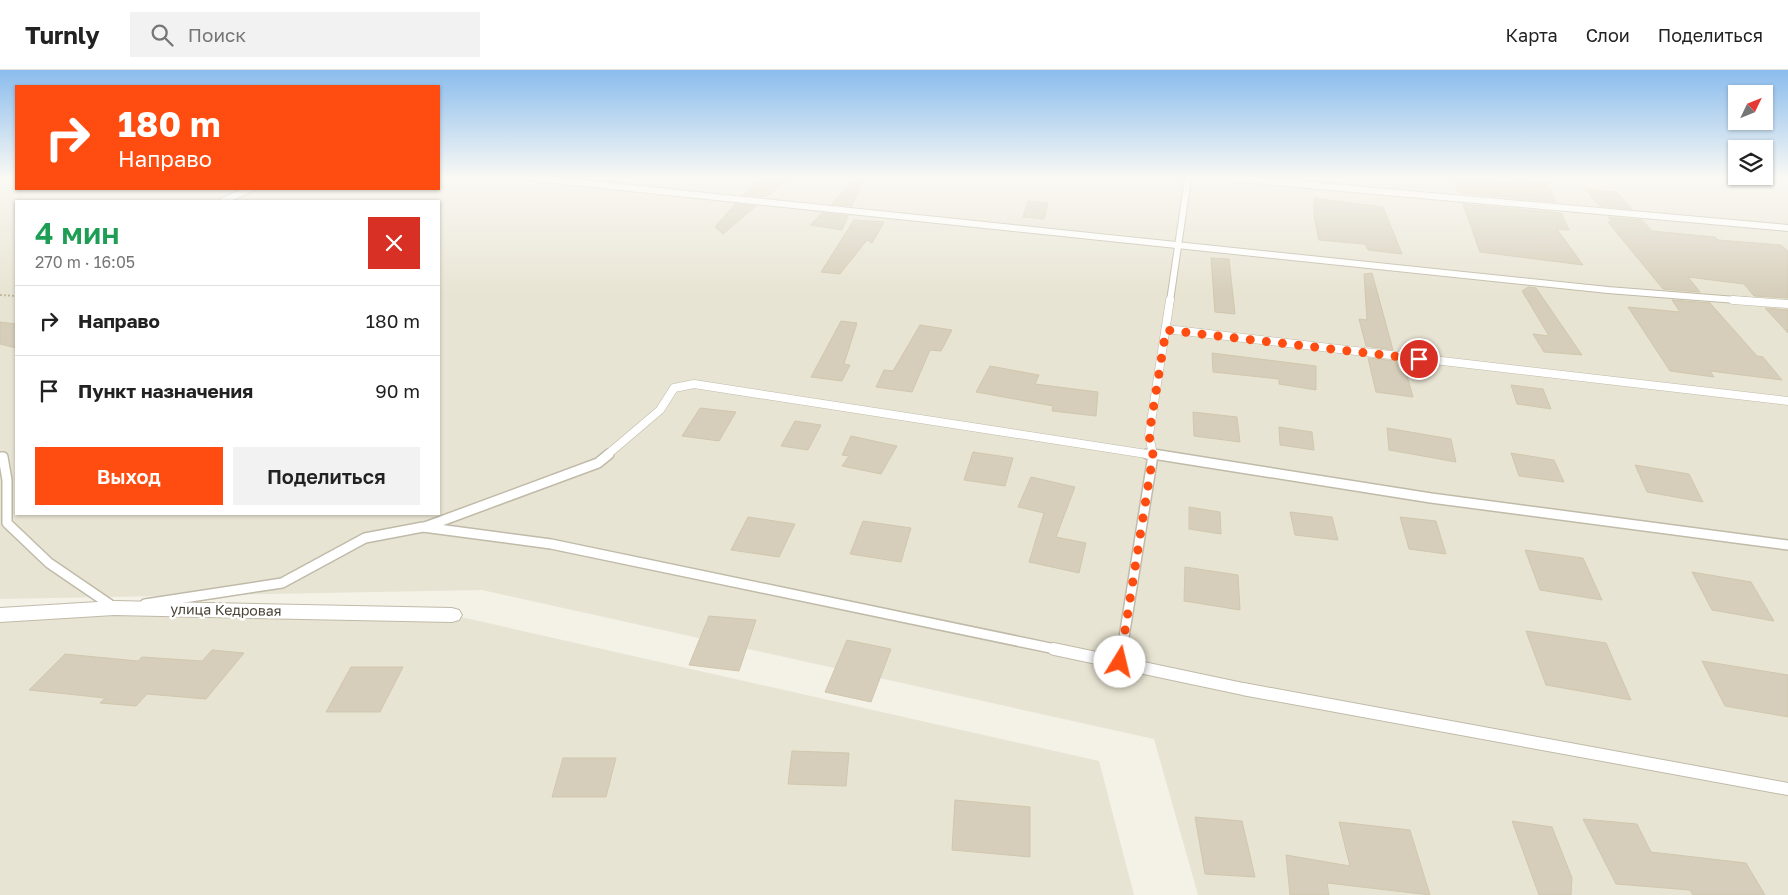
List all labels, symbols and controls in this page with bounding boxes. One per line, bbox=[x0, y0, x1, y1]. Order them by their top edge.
search box bbox=[130, 12, 480, 57]
text: Turnly bbox=[25, 20, 100, 49]
icon: search bbox=[148, 21, 176, 49]
text: Поиск bbox=[188, 23, 246, 46]
text: Карта bbox=[1506, 24, 1558, 46]
text: Слои bbox=[1586, 24, 1630, 46]
text: Поделиться bbox=[1658, 24, 1763, 46]
north arrow bbox=[1728, 85, 1772, 130]
map controls bbox=[1728, 85, 1773, 185]
text: 180 m bbox=[118, 103, 221, 145]
icon: right bbox=[35, 105, 100, 170]
button: layers bbox=[1728, 140, 1773, 185]
text: Направо bbox=[118, 145, 212, 172]
text: 4 мин bbox=[35, 215, 120, 251]
button: close bbox=[368, 217, 420, 269]
text: 270 m · 16:05 bbox=[35, 252, 135, 272]
icon: right bbox=[35, 307, 63, 335]
text: Направо bbox=[78, 309, 160, 332]
text: 180 m bbox=[366, 309, 420, 332]
pin bbox=[1398, 338, 1440, 380]
icon: arrive bbox=[1405, 345, 1433, 373]
icon: arrive bbox=[35, 377, 63, 405]
text: Пункт назначения bbox=[78, 379, 253, 402]
text: 90 m bbox=[375, 379, 420, 402]
button: Выход bbox=[35, 447, 223, 505]
button: Поделиться bbox=[233, 447, 420, 505]
street label: улица Кедровая bbox=[170, 600, 282, 619]
position arrow bbox=[1093, 635, 1145, 687]

